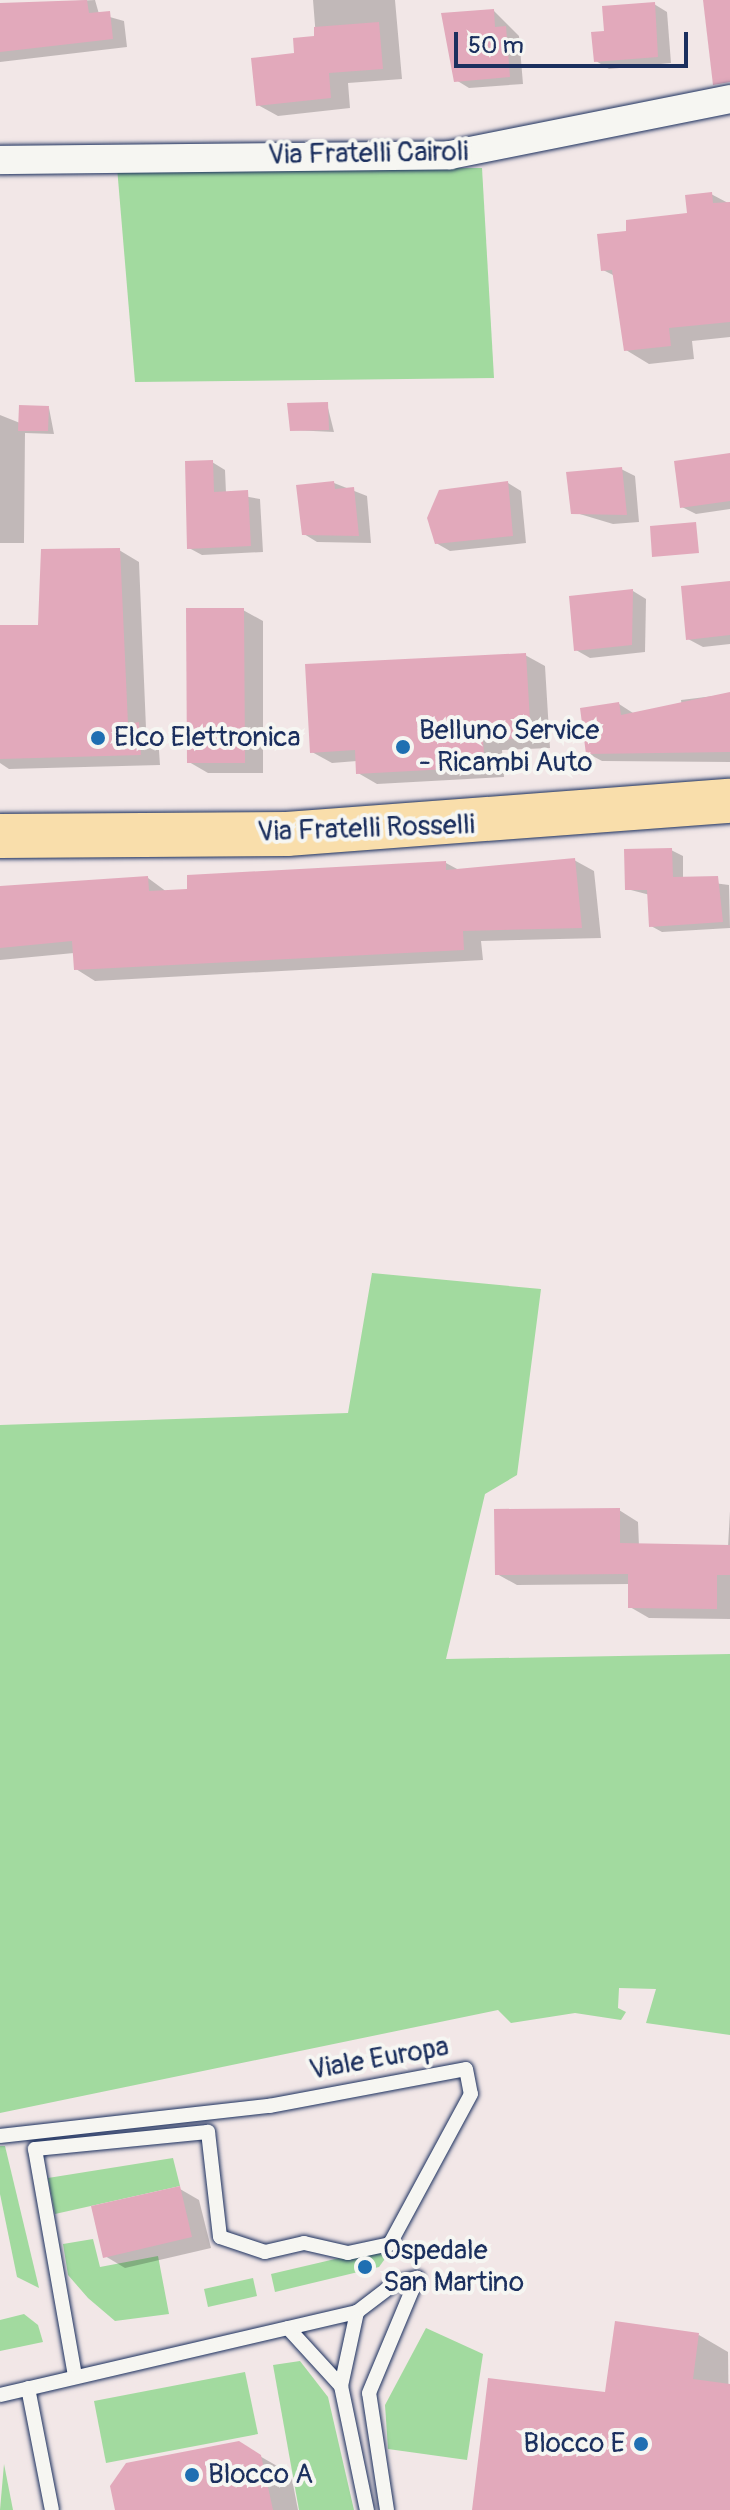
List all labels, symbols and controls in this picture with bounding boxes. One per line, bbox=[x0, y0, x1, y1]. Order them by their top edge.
scale bar bbox=[458, 16, 692, 66]
text: 50 m bbox=[468, 31, 524, 60]
street label: Via Fratelli Cairoli bbox=[267, 135, 469, 173]
place label: Belluno Service - Ricambi Auto bbox=[419, 714, 599, 780]
place label: Elco Elettronica bbox=[114, 721, 300, 755]
marker: Elco Elettronica bbox=[89, 729, 107, 747]
marker: Belluno Service - Ricambi Auto bbox=[394, 738, 412, 756]
street label: Via Fratelli Rosselli bbox=[257, 808, 475, 850]
street label: Viale Europa bbox=[307, 2030, 451, 2088]
place label: Ospedale San Martino bbox=[383, 2234, 524, 2300]
marker: Ospedale San Martino bbox=[354, 2256, 376, 2278]
place label: Blocco E bbox=[523, 2427, 625, 2461]
marker: Blocco E bbox=[632, 2435, 650, 2453]
place label: Blocco A bbox=[208, 2458, 313, 2492]
marker: Blocco A bbox=[183, 2466, 201, 2484]

